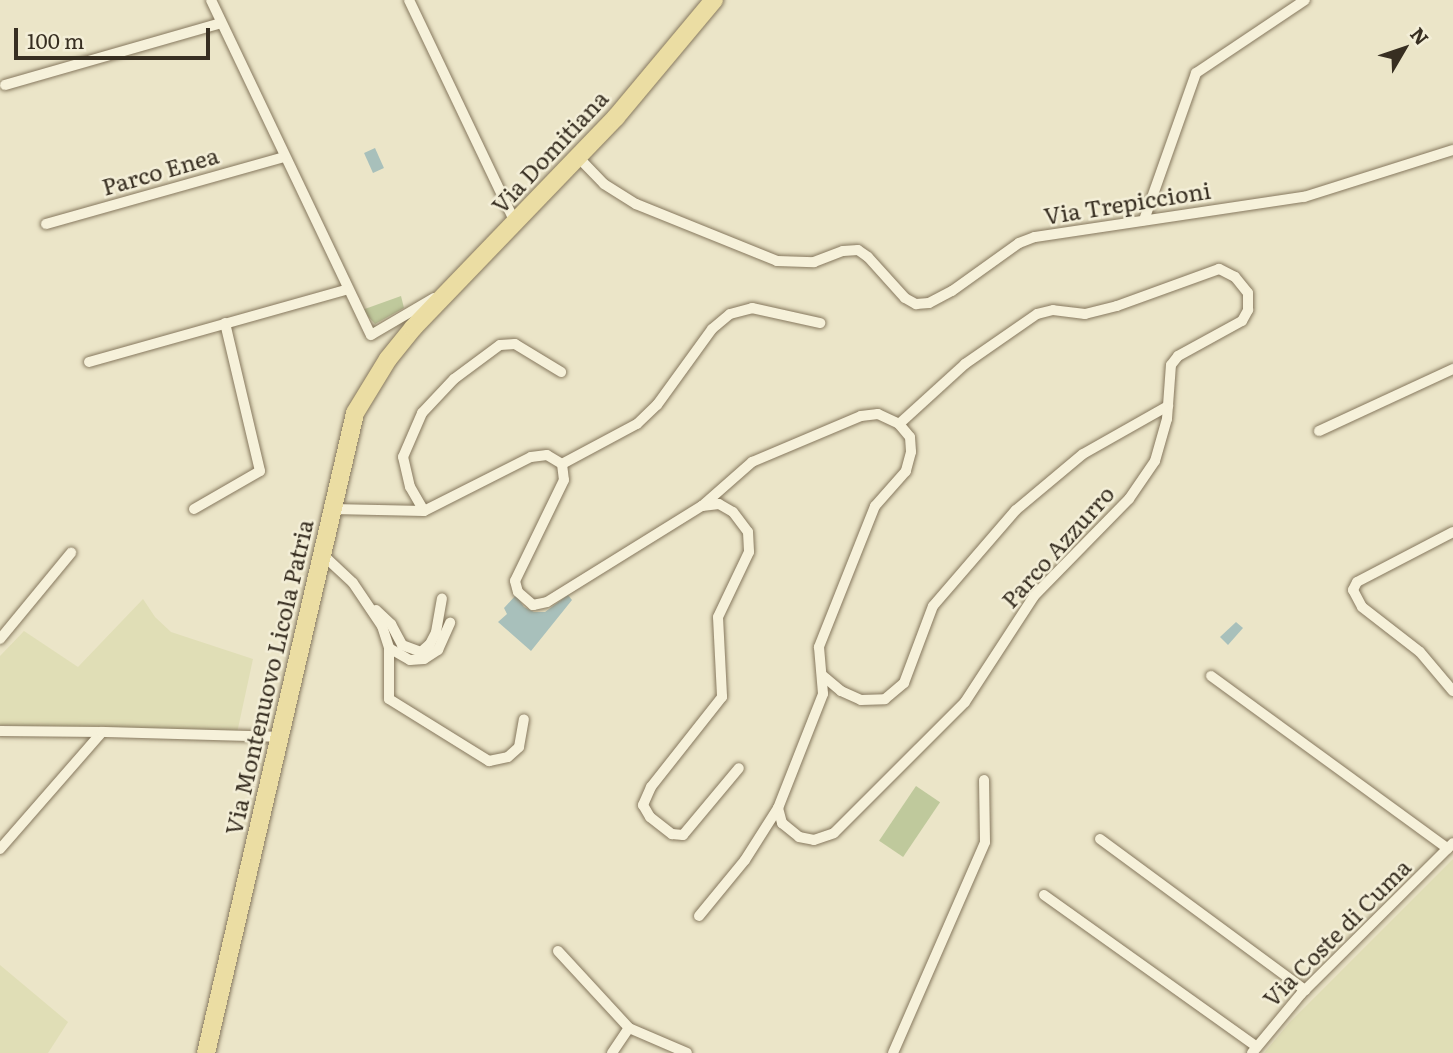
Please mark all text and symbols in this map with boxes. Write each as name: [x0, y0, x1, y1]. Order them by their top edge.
scale bar: [18, 14, 214, 58]
north arrow: [1369, 14, 1439, 84]
text: N: [1404, 21, 1436, 51]
text: 100 m: [27, 24, 84, 55]
street label: Via Domitiana: [485, 84, 613, 218]
street label: Parco Enea: [98, 140, 222, 200]
street label: Via Trepiccioni: [1042, 175, 1212, 229]
street label: Parco Azzurro: [995, 479, 1119, 613]
street label: Via Montenuovo Licola Patria: [218, 517, 318, 837]
street label: Via Coste di Cuma: [1256, 852, 1416, 1012]

